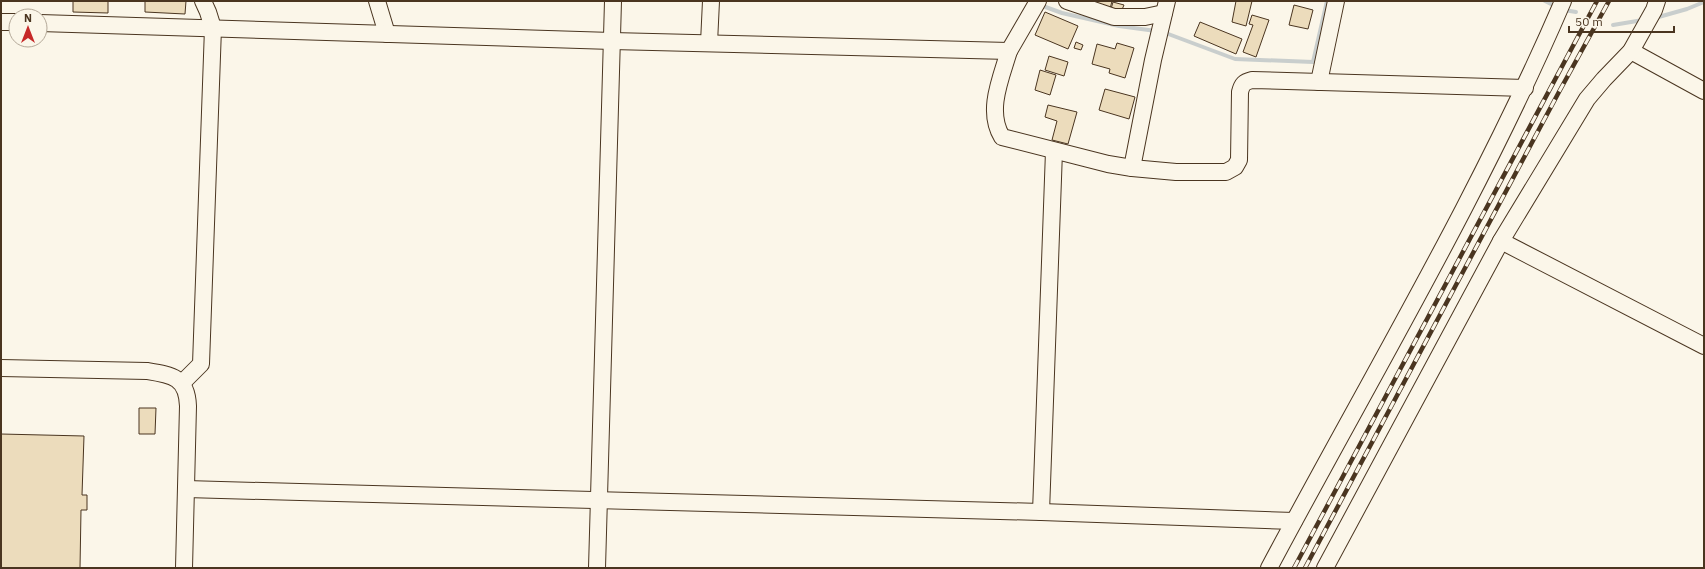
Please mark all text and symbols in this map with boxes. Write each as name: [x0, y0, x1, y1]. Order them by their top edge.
north arrow: [8, 8, 48, 48]
scale bar: [1569, 8, 1674, 34]
text: N: [24, 11, 32, 25]
text: 50 m: [1575, 14, 1603, 29]

